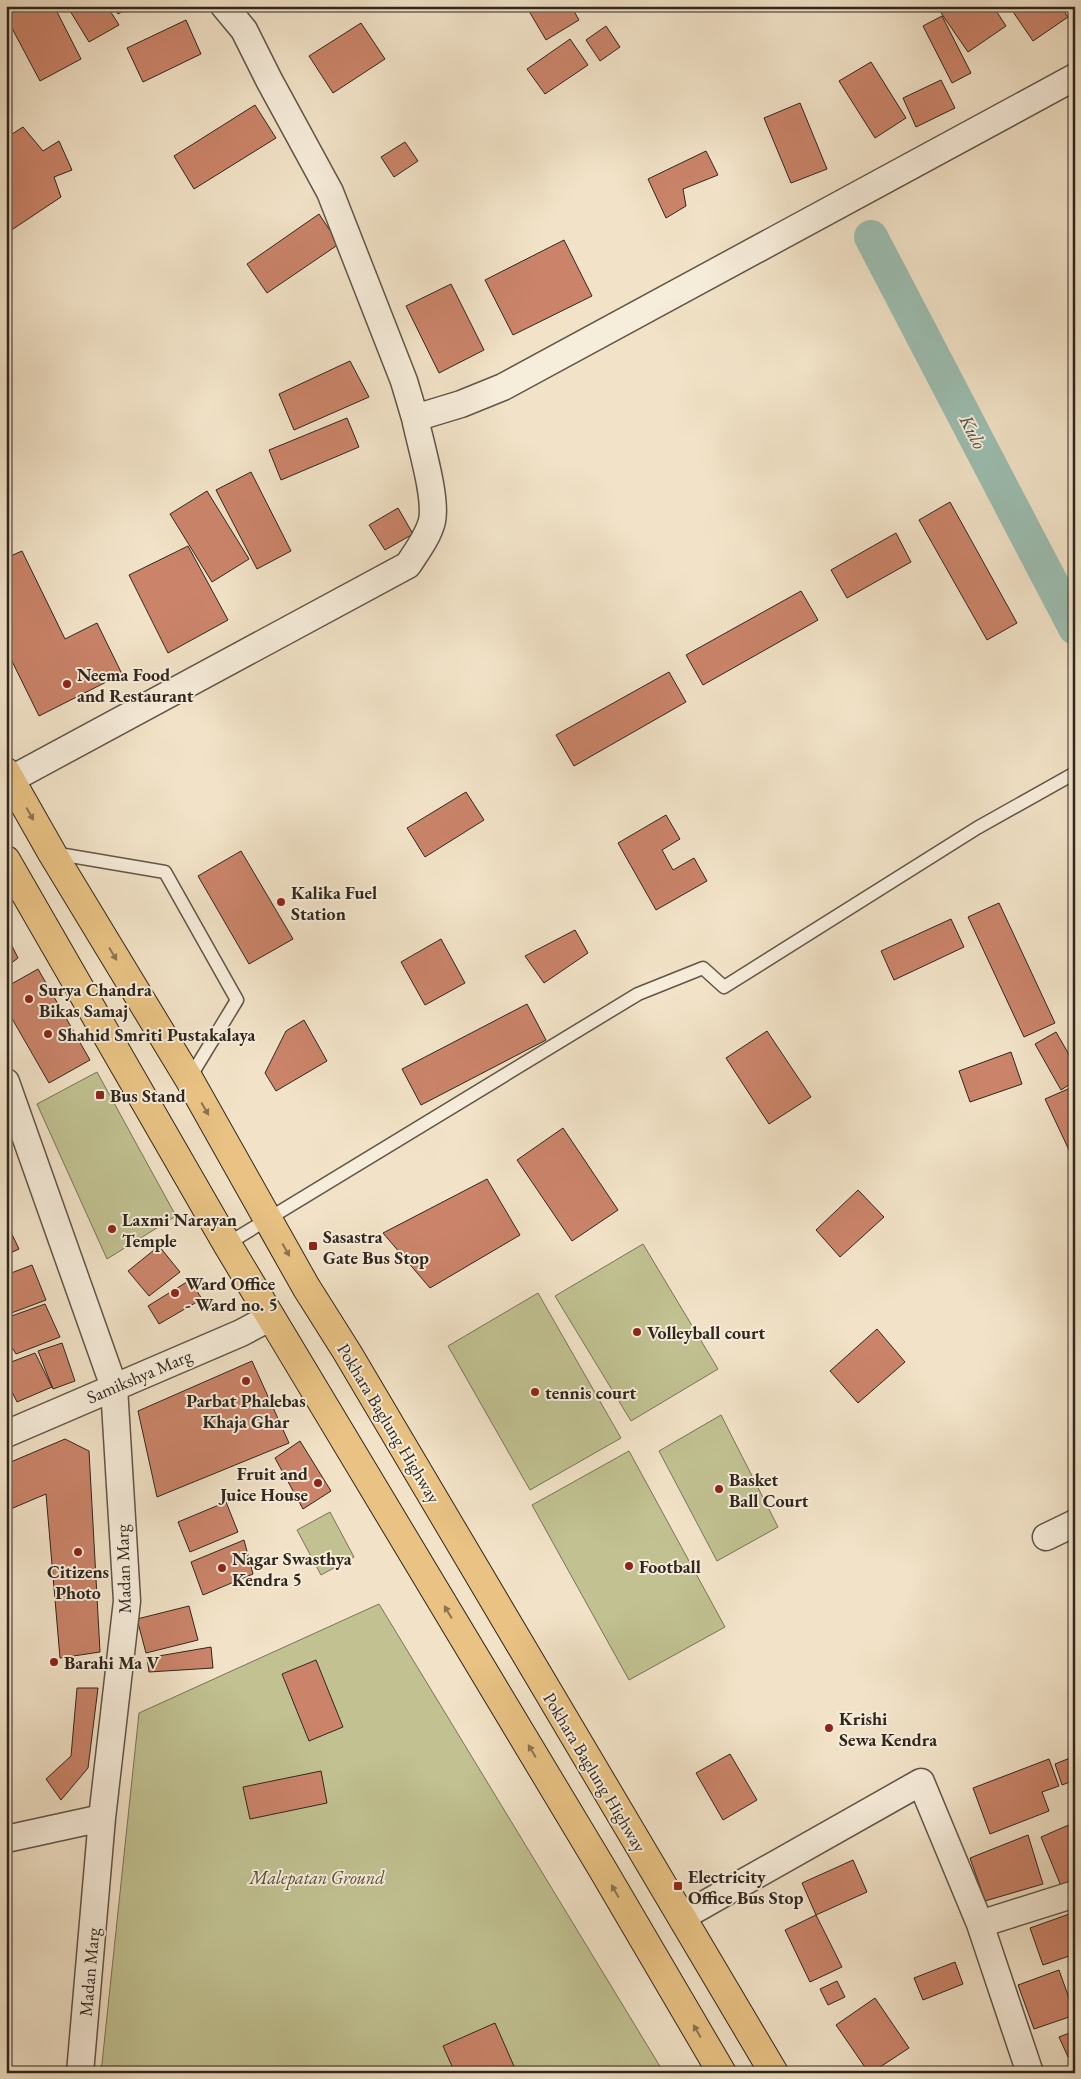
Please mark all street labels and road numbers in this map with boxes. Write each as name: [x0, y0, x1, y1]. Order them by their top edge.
street label: Pokhara Baglung Highway: [332, 1339, 446, 1507]
street label: Samikshya Marg: [83, 1343, 195, 1408]
street label: Madan Marg: [110, 1524, 136, 1614]
street label: Pokhara Baglung Highway: [538, 1688, 652, 1856]
street label: Madan Marg: [74, 1926, 104, 2017]

